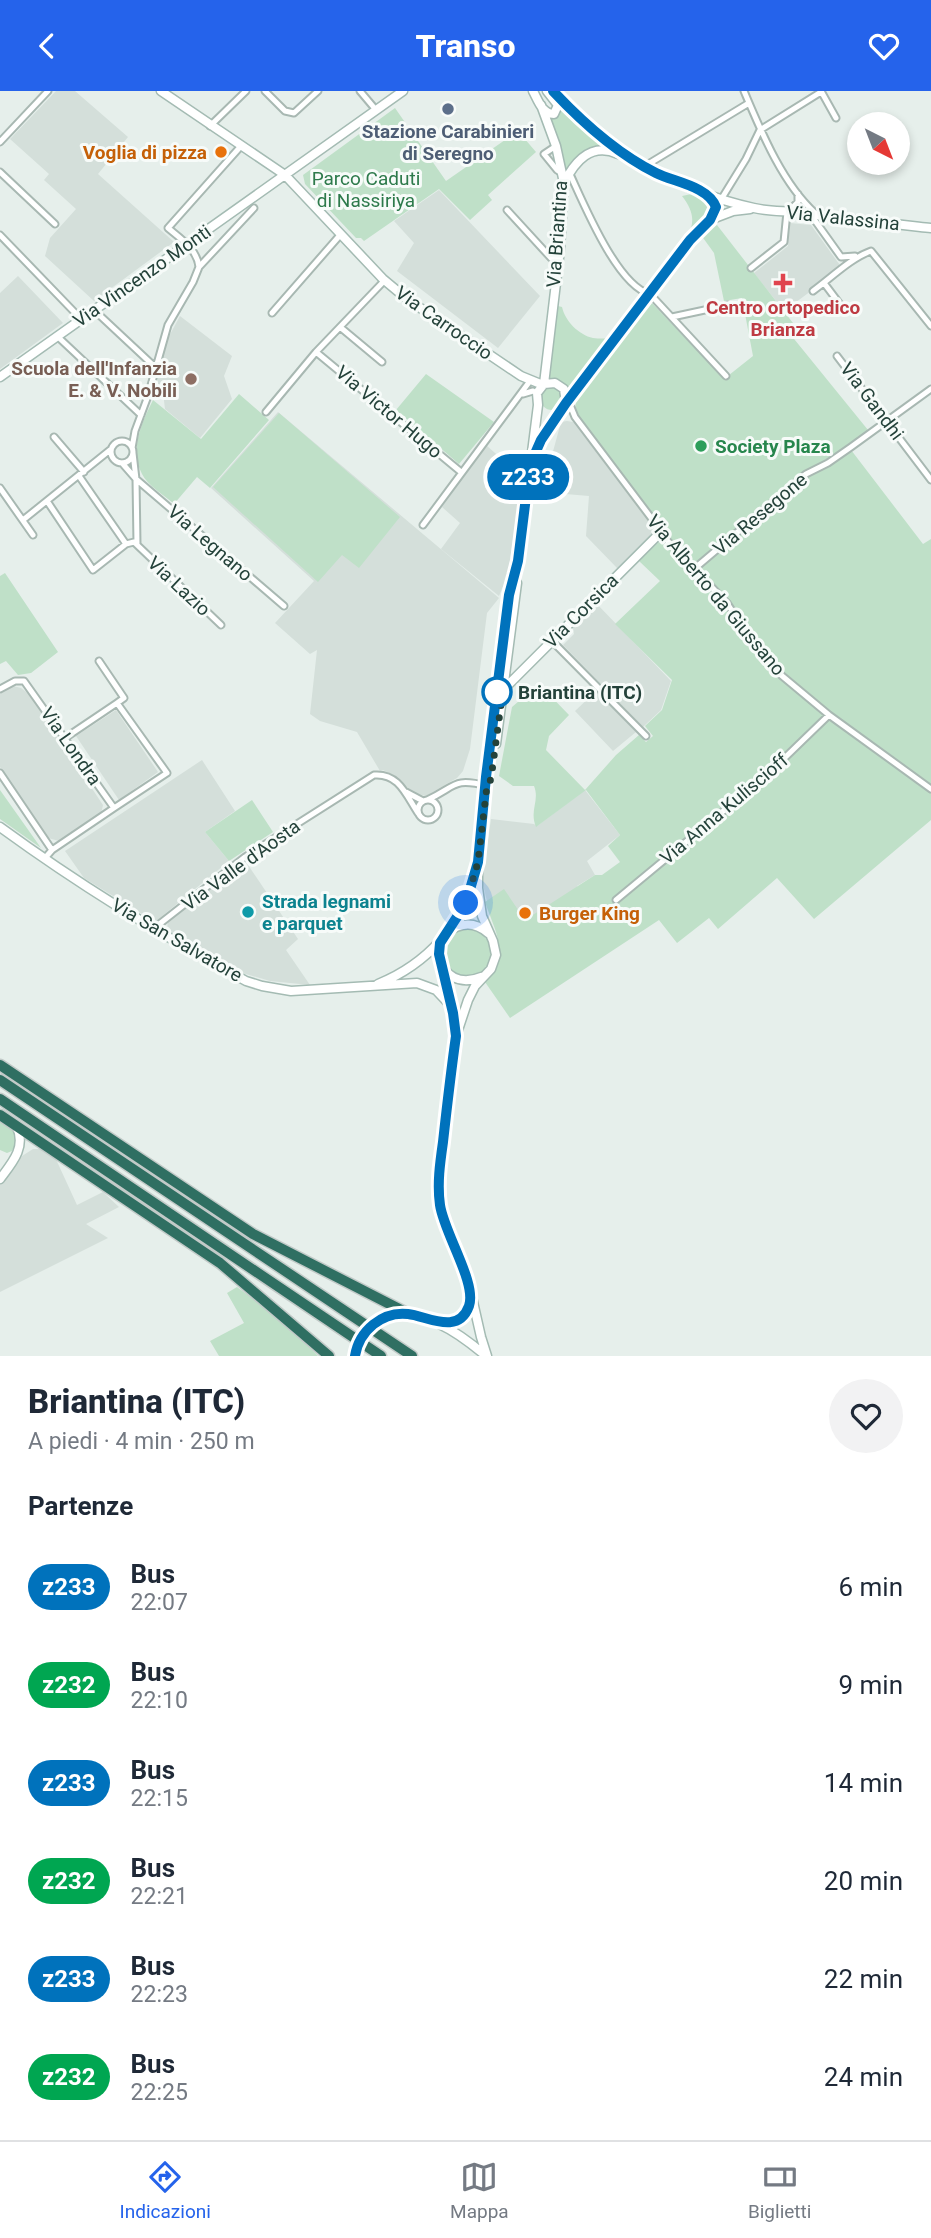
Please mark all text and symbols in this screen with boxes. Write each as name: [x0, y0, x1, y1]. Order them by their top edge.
icon: back: [28, 27, 66, 65]
text: Transo: [416, 27, 515, 65]
icon: heart: [865, 27, 903, 65]
marker: Stazione Carabinieri di Seregno: [440, 101, 456, 117]
north arrow: [847, 112, 910, 175]
map controls: [847, 112, 910, 175]
place label: Stazione Carabinieri di Seregno: [362, 120, 534, 165]
place label: Voglia di pizza: [83, 141, 207, 164]
marker: Voglia di pizza: [213, 144, 229, 160]
park label: Parco Caduti di Nassiriya: [312, 167, 420, 212]
street label: Via Briantina: [542, 180, 572, 288]
street label: Via Valassina: [785, 201, 901, 235]
street label: Via Vincenzo Monti: [69, 220, 215, 332]
marker: Centro ortopedico Brianza: [773, 273, 793, 293]
street label: Via Carroccio: [391, 281, 497, 365]
place label: Centro ortopedico Brianza: [706, 296, 860, 341]
place label: Scuola dell'Infanzia E. & V. Nobili: [11, 357, 177, 402]
street label: Via Gandhi: [835, 358, 909, 444]
street label: Via Victor Hugo: [331, 361, 447, 463]
marker: Scuola dell'Infanzia E. & V. Nobili: [183, 371, 199, 387]
place label: Society Plaza: [715, 435, 831, 458]
marker: Society Plaza: [693, 438, 709, 454]
line badge: z233: [479, 454, 577, 500]
text: z233: [501, 463, 555, 491]
street label: Via Resegone: [708, 468, 812, 560]
street label: Via Legnano: [163, 500, 257, 586]
street label: Via Alberto da Giussano: [642, 510, 790, 680]
street label: Via Lazio: [143, 551, 215, 621]
street label: Via Corsica: [539, 569, 623, 653]
marker: Briantina (ITC): [482, 677, 512, 707]
place label: Briantina (ITC): [518, 681, 642, 704]
street label: Via Londra: [36, 702, 106, 790]
street label: Via Anna Kuliscioff: [655, 749, 793, 869]
street label: Via Valle d'Aosta: [178, 814, 304, 916]
your location: [448, 885, 483, 920]
place label: Strada legnami e parquet: [262, 890, 391, 935]
street label: Via San Salvatore: [107, 893, 247, 987]
place label: Burger King: [539, 902, 640, 925]
marker: Strada legnami e parquet: [240, 904, 256, 920]
marker: Burger King: [517, 905, 533, 921]
button: heart: [829, 1379, 903, 1453]
text: Briantina (ITC): [28, 1382, 245, 1421]
text: A piedi · 4 min · 250 m: [28, 1428, 255, 1455]
text: Partenze: [28, 1491, 133, 1521]
text: Bus: [131, 1559, 175, 1589]
text: 6 min: [838, 1572, 903, 1602]
text: z233: [42, 1573, 96, 1601]
text: 22:07: [131, 1589, 188, 1616]
text: Bus: [131, 1657, 175, 1687]
text: 9 min: [838, 1670, 903, 1700]
text: z232: [42, 1671, 96, 1699]
text: 22:10: [131, 1687, 188, 1714]
text: Bus: [131, 1755, 175, 1785]
text: 14 min: [824, 1768, 903, 1798]
text: z233: [42, 1769, 96, 1797]
text: 22:15: [131, 1785, 188, 1812]
text: Bus: [131, 1853, 175, 1883]
text: 20 min: [824, 1866, 903, 1896]
text: z232: [42, 1867, 96, 1895]
text: 22:21: [131, 1883, 188, 1910]
text: Bus: [131, 1951, 175, 1981]
text: 22 min: [824, 1964, 903, 1994]
text: z233: [42, 1965, 96, 1993]
text: 22:23: [131, 1981, 188, 2008]
text: Bus: [131, 2049, 175, 2079]
text: 24 min: [824, 2062, 903, 2092]
text: z232: [42, 2063, 96, 2091]
text: 22:25: [131, 2079, 188, 2106]
tab: Indicazioni: [120, 2158, 211, 2223]
tab: Mappa: [450, 2158, 509, 2223]
tab: Biglietti: [748, 2158, 811, 2223]

